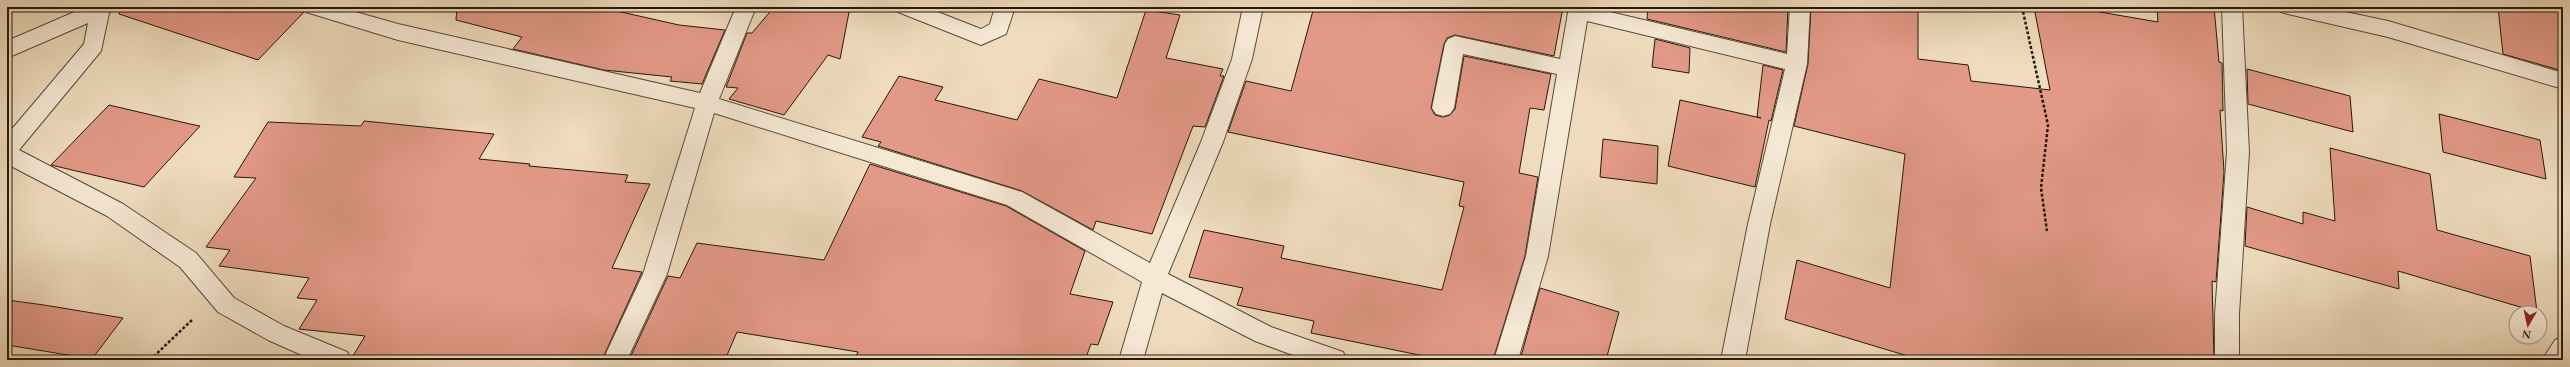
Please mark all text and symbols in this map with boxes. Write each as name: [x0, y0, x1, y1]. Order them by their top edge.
north arrow: [2508, 305, 2548, 345]
text: N: [2521, 327, 2532, 342]

